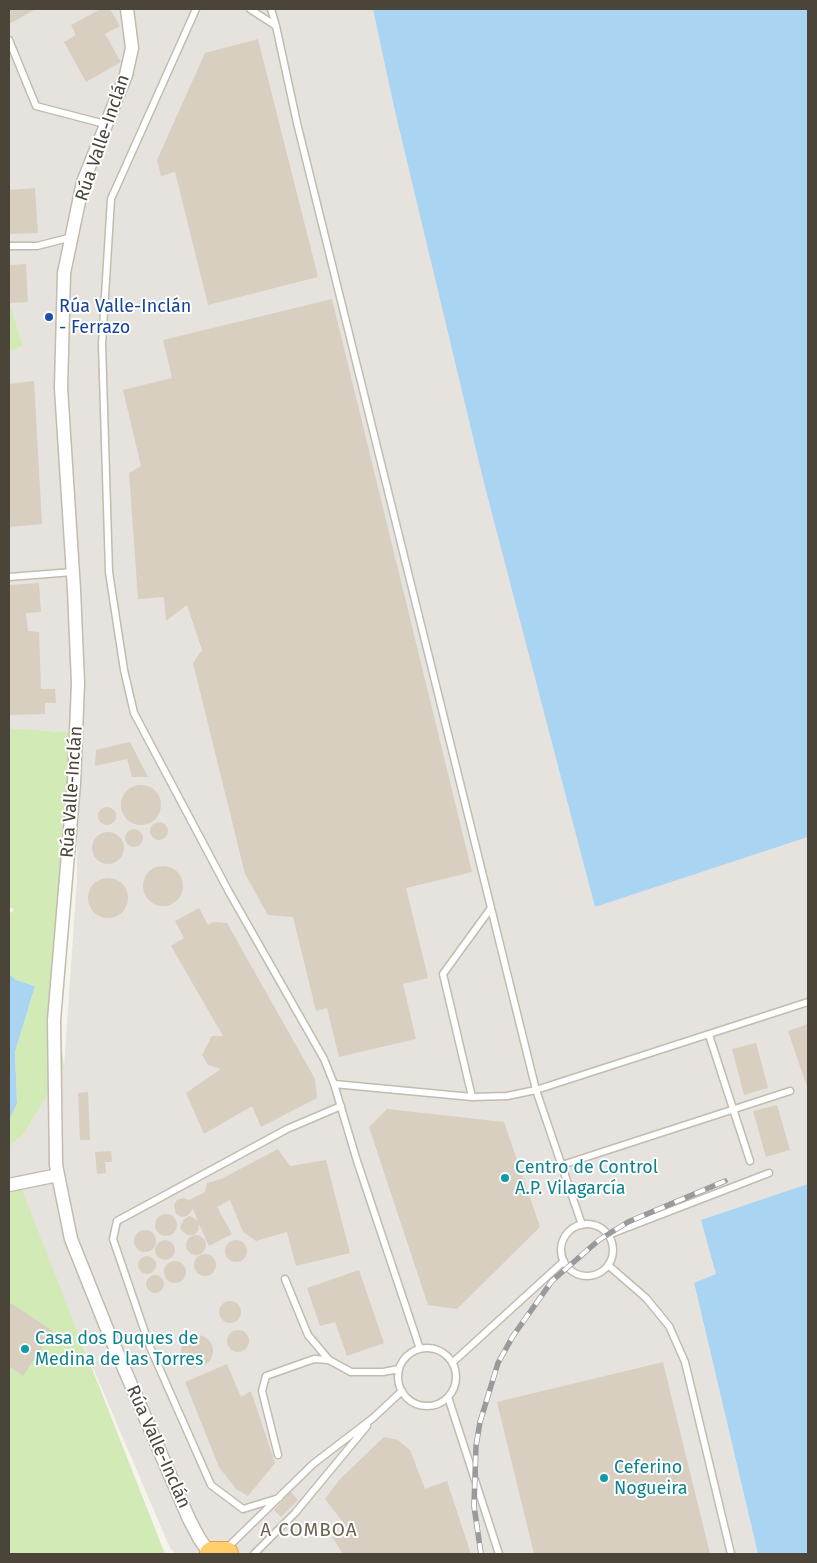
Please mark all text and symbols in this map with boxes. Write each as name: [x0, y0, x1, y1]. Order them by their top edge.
street label: Rúa Valle-Inclán: [71, 72, 135, 204]
place label: Rúa Valle-Inclán - Ferrazo: [59, 296, 191, 338]
marker: Rúa Valle-Inclán - Ferrazo: [43, 311, 55, 323]
street label: Rúa Valle-Inclán: [57, 725, 87, 859]
place label: Centro de Control A.P. Vilagarcía: [515, 1157, 658, 1200]
marker: Centro de Control A.P. Vilagarcía: [499, 1172, 511, 1184]
place label: Casa dos Duques de Medina de las Torres: [35, 1328, 203, 1370]
marker: Casa dos Duques de Medina de las Torres: [19, 1343, 31, 1355]
street label: Rúa Valle-Inclán: [121, 1382, 195, 1512]
place label: Ceferino Nogueira: [614, 1457, 687, 1500]
marker: Ceferino Nogueira: [598, 1472, 610, 1484]
district label: A COMBOA: [259, 1520, 359, 1542]

